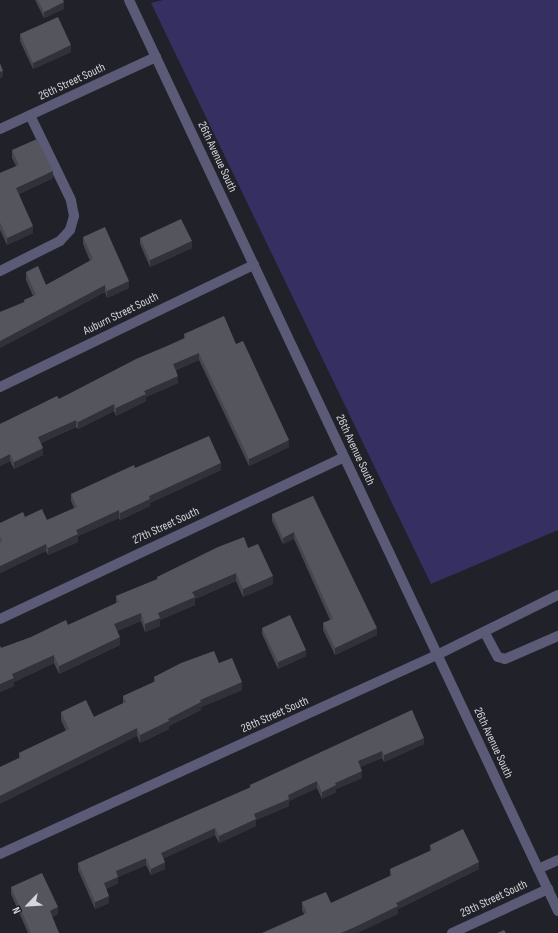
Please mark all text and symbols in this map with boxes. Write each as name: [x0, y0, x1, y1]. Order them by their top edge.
street label: 26th Street South: [36, 60, 108, 104]
street label: 26th Avenue South: [194, 119, 240, 195]
street label: Auburn Street South: [81, 290, 161, 338]
street label: 26th Avenue South: [332, 412, 378, 488]
street label: 27th Street South: [130, 504, 202, 548]
street label: 28th Street South: [239, 694, 311, 736]
street label: 26th Avenue South: [470, 705, 516, 781]
street label: 29th Street South: [458, 877, 530, 921]
north arrow: [8, 885, 48, 925]
text: N: [10, 905, 24, 916]

